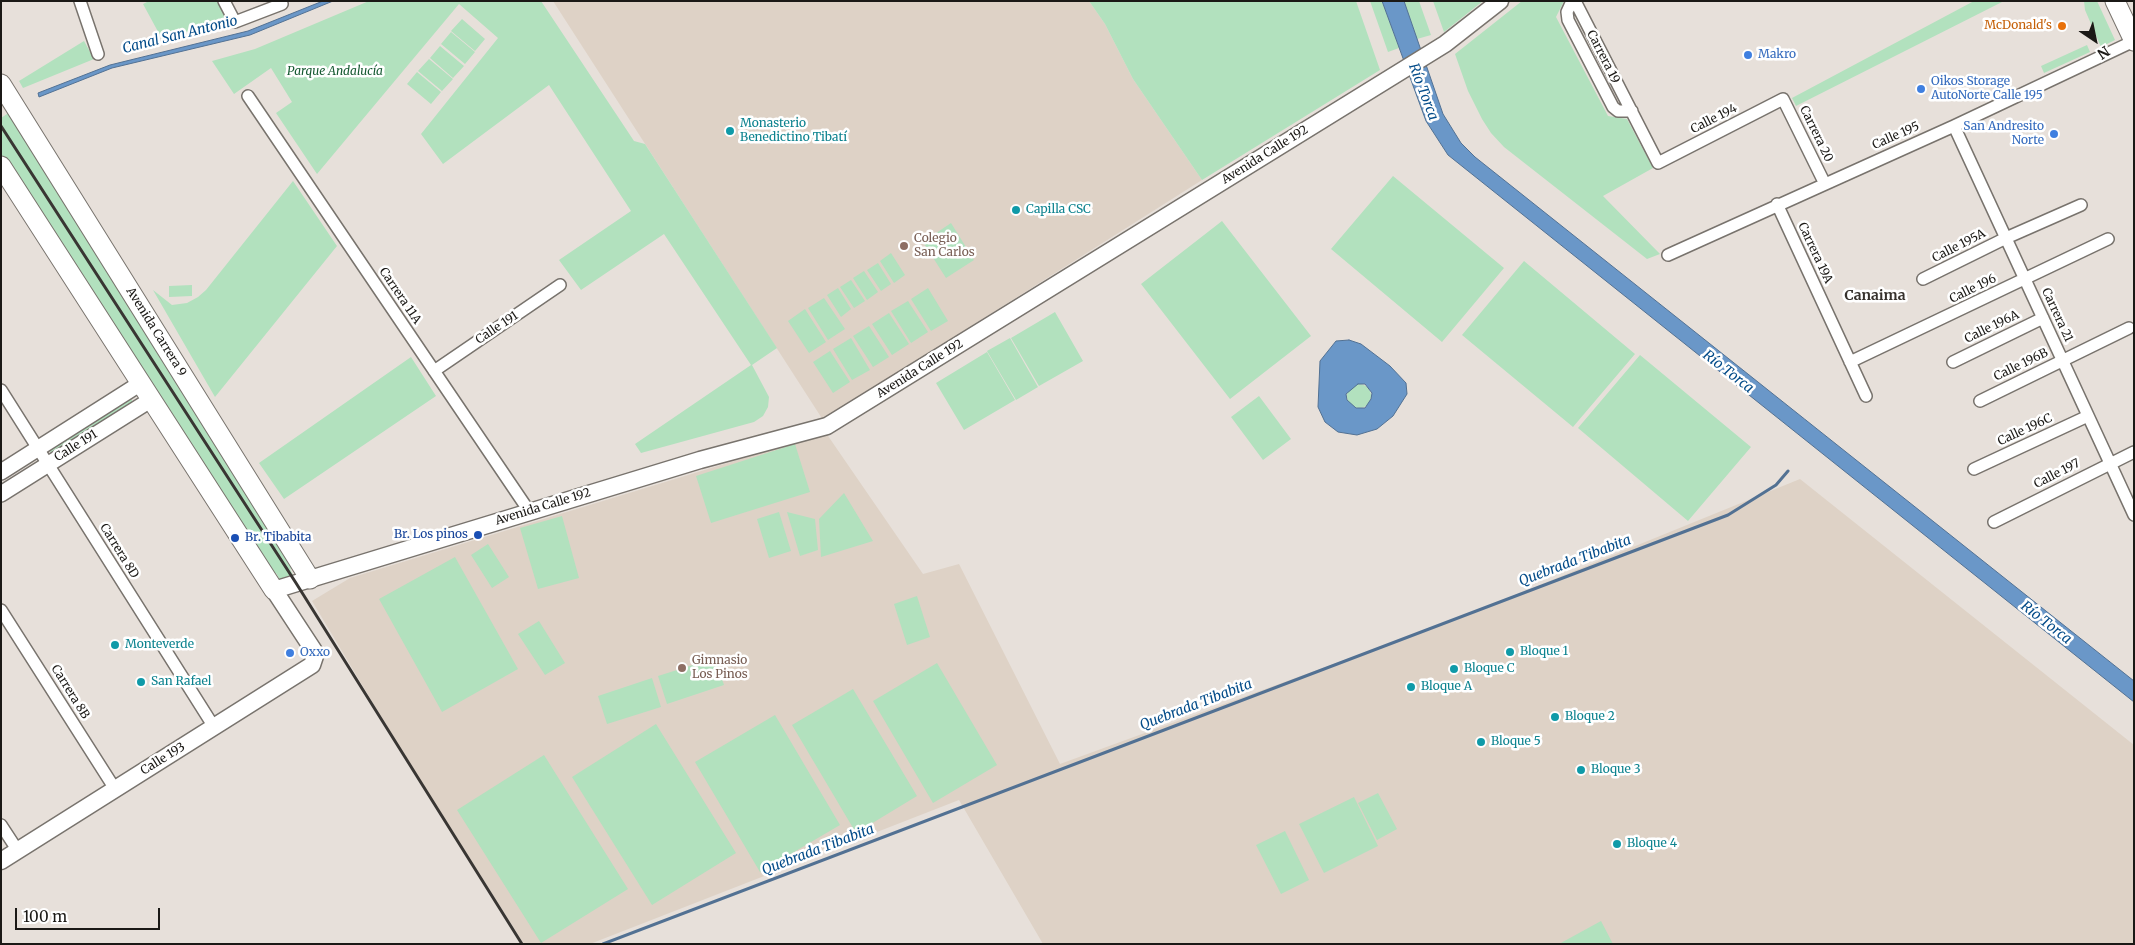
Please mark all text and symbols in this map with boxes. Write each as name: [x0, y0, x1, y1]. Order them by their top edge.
water label: Canal San Antonio: [121, 13, 239, 57]
north arrow: [2070, 15, 2120, 65]
place label: McDonald's: [1984, 19, 2052, 33]
marker: McDonald's: [2056, 20, 2068, 32]
street label: Carrera 19: [1583, 28, 1623, 86]
text: N: [2094, 42, 2113, 63]
place label: Makro: [1758, 48, 1796, 62]
marker: Makro: [1742, 49, 1754, 61]
water label: Río Torca: [1404, 61, 1442, 123]
park label: Parque Andalucía: [287, 65, 383, 79]
place label: Oikos Storage AutoNorte Calle 195: [1931, 75, 2043, 103]
marker: Oikos Storage AutoNorte Calle 195: [1915, 83, 1927, 95]
street label: Calle 194: [1688, 101, 1740, 137]
street label: Carrera 20: [1796, 104, 1836, 164]
place label: Monasterio Benedictino Tibatí: [740, 117, 847, 145]
street label: Calle 195: [1870, 119, 1922, 153]
place label: San Andresito Norte: [1963, 120, 2044, 148]
street label: Avenida Calle 192: [1219, 123, 1311, 187]
marker: Monasterio Benedictino Tibatí: [724, 125, 736, 137]
marker: San Andresito Norte: [2048, 128, 2060, 140]
place label: Capilla CSC: [1026, 203, 1091, 217]
marker: Capilla CSC: [1010, 204, 1022, 216]
street label: Carrera 19A: [1795, 220, 1835, 286]
street label: Calle 195A: [1930, 226, 1988, 266]
place label: Colegio San Carlos: [914, 232, 975, 260]
marker: Colegio San Carlos: [898, 240, 910, 252]
street label: Carrera 11A: [376, 265, 424, 327]
street label: Calle 196: [1947, 272, 1999, 306]
street label: Avenida Carrera 9: [123, 285, 189, 379]
street label: Carrera 21: [2038, 286, 2076, 344]
district label: Canaima: [1845, 288, 1905, 304]
street label: Calle 196A: [1962, 308, 2022, 346]
street label: Calle 191: [473, 309, 521, 347]
street label: Avenida Calle 192: [874, 337, 966, 401]
street label: Calle 196B: [1992, 346, 2050, 384]
water label: Río Torca: [1699, 347, 1757, 397]
street label: Calle 196C: [1996, 411, 2054, 449]
street label: Calle 191: [52, 427, 100, 465]
street label: Calle 197: [2032, 456, 2082, 492]
street label: Avenida Calle 192: [494, 486, 592, 528]
street label: Carrera 8D: [97, 521, 141, 581]
place label: Br. Los pinos: [394, 528, 468, 542]
marker: Br. Los pinos: [472, 529, 484, 541]
place label: Br. Tibabita: [245, 531, 311, 545]
marker: Br. Tibabita: [229, 532, 241, 544]
water label: Quebrada Tibabita: [1517, 532, 1633, 590]
water label: Río Torca: [2017, 598, 2075, 648]
place label: Monteverde: [125, 638, 194, 652]
marker: Monteverde: [109, 639, 121, 651]
place label: Bloque 1: [1520, 645, 1568, 659]
place label: Oxxo: [300, 646, 330, 660]
marker: Bloque 1: [1504, 646, 1516, 658]
marker: Oxxo: [284, 647, 296, 659]
place label: Gimnasio Los Pinos: [692, 654, 748, 682]
street label: Carrera 8B: [48, 662, 92, 722]
marker: Gimnasio Los Pinos: [676, 662, 688, 674]
place label: Bloque C: [1464, 662, 1514, 676]
marker: Bloque C: [1448, 663, 1460, 675]
place label: San Rafael: [151, 675, 211, 689]
marker: San Rafael: [135, 676, 147, 688]
water label: Quebrada Tibabita: [1138, 676, 1254, 734]
place label: Bloque A: [1421, 680, 1472, 694]
marker: Bloque A: [1405, 681, 1417, 693]
place label: Bloque 2: [1565, 710, 1615, 724]
marker: Bloque 2: [1549, 711, 1561, 723]
place label: Bloque 5: [1491, 735, 1541, 749]
marker: Bloque 5: [1475, 736, 1487, 748]
street label: Calle 193: [138, 740, 188, 778]
place label: Bloque 3: [1591, 763, 1640, 777]
marker: Bloque 3: [1575, 764, 1587, 776]
water label: Quebrada Tibabita: [760, 821, 876, 879]
place label: Bloque 4: [1627, 837, 1677, 851]
marker: Bloque 4: [1611, 838, 1623, 850]
scale bar: [18, 898, 162, 930]
text: 100 m: [23, 907, 67, 926]

